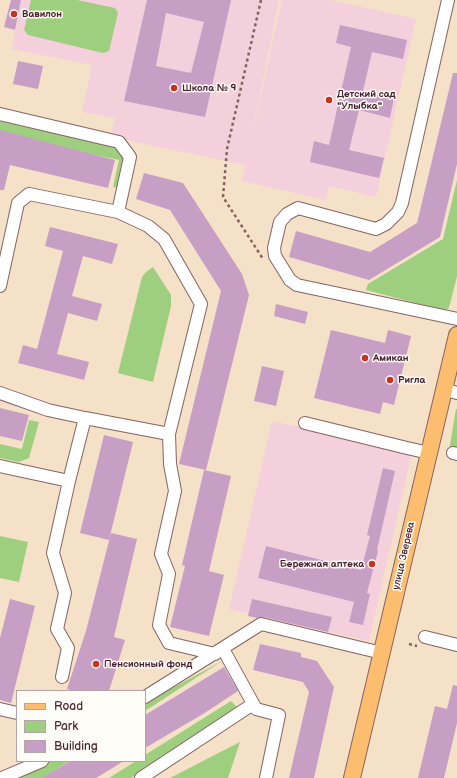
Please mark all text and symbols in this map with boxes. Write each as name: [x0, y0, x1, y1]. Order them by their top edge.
place label: Вавилон: [22, 8, 62, 20]
marker: Вавилон: [9, 9, 19, 19]
place label: Школа № 9: [182, 82, 236, 94]
marker: Школа № 9: [169, 83, 179, 93]
place label: Детский сад "Улыбка": [337, 88, 396, 112]
marker: Детский сад "Улыбка": [324, 95, 334, 105]
place label: Амикан: [373, 352, 408, 364]
marker: Амикан: [360, 353, 370, 363]
place label: Ригла: [398, 374, 425, 386]
marker: Ригла: [385, 375, 395, 385]
street label: улица Зверева: [390, 521, 418, 591]
place label: Бережная аптека: [280, 558, 364, 570]
marker: Бережная аптека: [367, 559, 377, 569]
place label: Пенсионный фонд: [104, 658, 192, 670]
marker: Пенсионный фонд: [91, 659, 101, 669]
legend: [16, 690, 146, 762]
text: Road: [54, 699, 83, 714]
text: Park: [54, 719, 78, 734]
text: Building: [54, 739, 98, 754]

